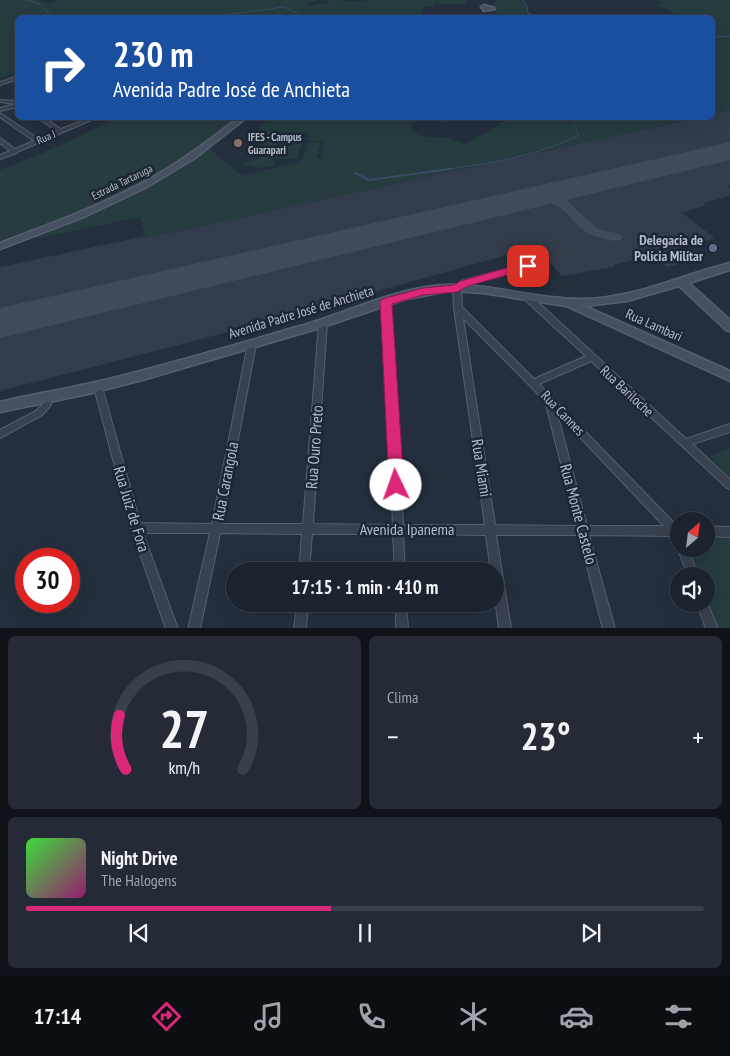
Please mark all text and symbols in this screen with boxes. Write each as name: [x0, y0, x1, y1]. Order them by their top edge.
text: 230 m: [113, 31, 194, 77]
icon: right: [30, 35, 95, 100]
text: Avenida Padre José de Anchieta: [113, 75, 350, 103]
street label: Rua J: [34, 127, 58, 147]
place label: IFES - Campus Guarapari: [248, 130, 302, 157]
marker: IFES - Campus Guarapari: [232, 137, 244, 149]
street label: Estrada Tartaruga: [89, 161, 155, 203]
place label: Delegacía de Polícia Milítar: [634, 231, 704, 265]
marker: Delegacía de Polícia Milítar: [707, 242, 719, 254]
pin: [507, 245, 549, 287]
icon: arrive: [514, 252, 542, 280]
street label: Avenida Padre José de Anchieta: [226, 281, 376, 343]
street label: Rua Lambari: [623, 305, 685, 345]
street label: Rua Bariloche: [596, 362, 658, 420]
street label: Rua Cannes: [537, 387, 589, 440]
street label: Rua Ouro Preto: [301, 404, 327, 489]
street label: Rua Miami: [468, 438, 496, 498]
street label: Rua Carangola: [208, 440, 242, 522]
position arrow: [369, 458, 421, 510]
street label: Rua Monte Castelo: [556, 462, 602, 567]
street label: Rua Juiz de Fora: [109, 464, 155, 554]
north arrow: [670, 512, 715, 558]
map controls: [670, 512, 715, 612]
street label: Avenida Ipanema: [360, 519, 454, 539]
speed limit sign: 30: [15, 548, 80, 613]
button: sound: [670, 567, 715, 612]
text: 17:15 · 1 min · 410 m: [292, 575, 438, 599]
text: Clima: [387, 687, 418, 707]
text: 27: [160, 695, 209, 762]
text: 23°: [520, 711, 571, 760]
text: −: [387, 718, 399, 755]
text: +: [692, 718, 704, 755]
text: km/h: [169, 756, 200, 779]
text: Night Drive: [101, 846, 178, 870]
text: The Halogens: [101, 870, 177, 890]
icon: previous: [125, 919, 153, 947]
icon: pause: [351, 919, 379, 947]
icon: next: [577, 919, 605, 947]
icon: directions: [149, 999, 184, 1034]
icon: music: [251, 999, 286, 1034]
icon: phone: [354, 999, 389, 1034]
icon: climate: [456, 999, 491, 1034]
icon: car: [559, 999, 594, 1034]
icon: filters: [661, 999, 696, 1034]
text: 17:14: [34, 1002, 81, 1030]

